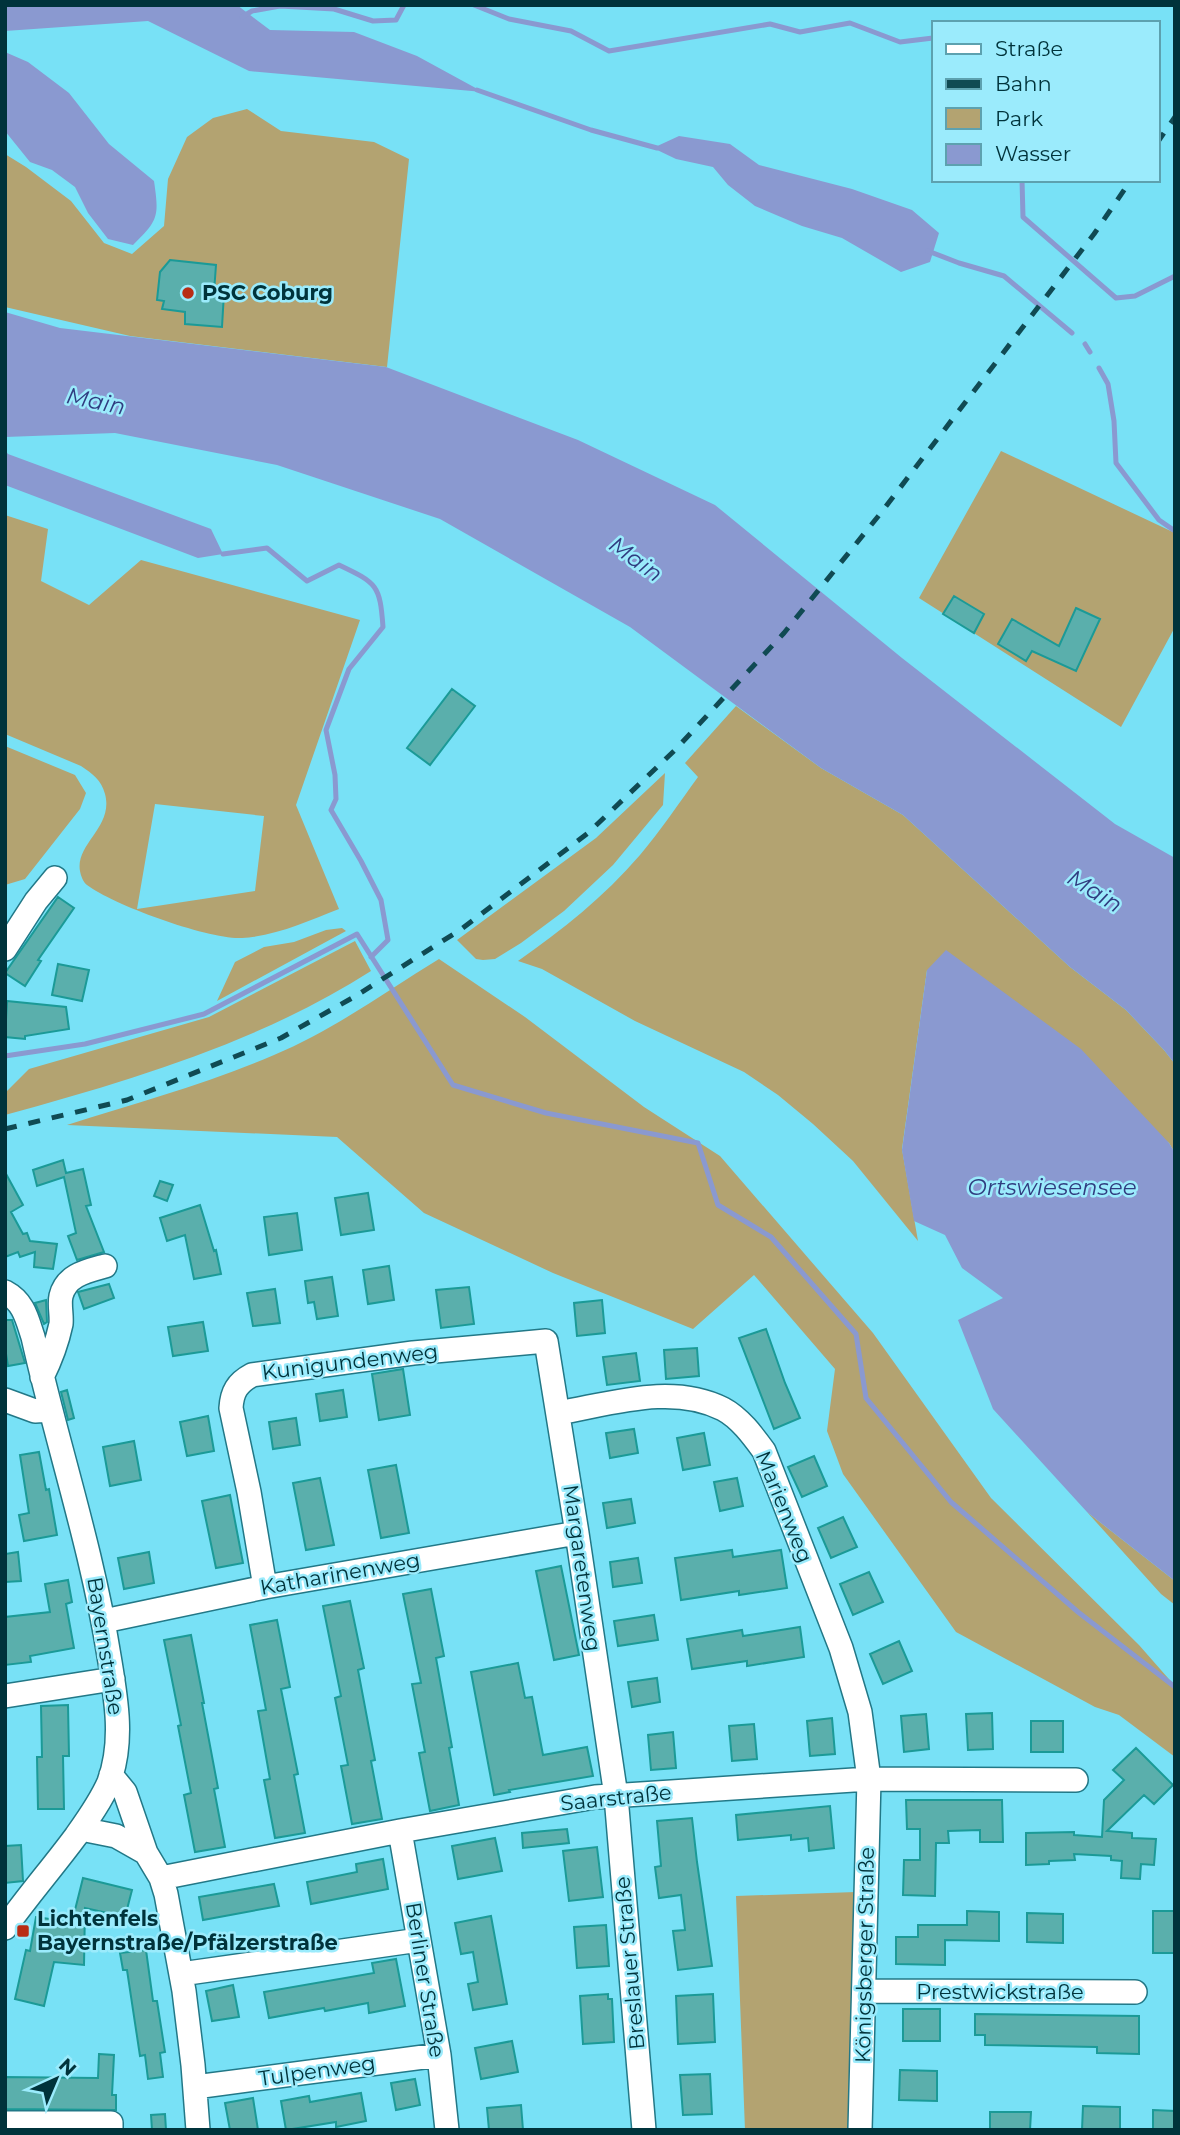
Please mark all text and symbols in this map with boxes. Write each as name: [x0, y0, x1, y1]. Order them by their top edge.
legend: [932, 21, 1159, 182]
text: Straße: [995, 36, 1063, 61]
text: Bahn: [995, 71, 1052, 96]
text: Park: [995, 106, 1043, 131]
text: Wasser: [995, 141, 1071, 166]
place label: PSC Coburg: [202, 280, 333, 305]
marker: PSC Coburg: [180, 285, 196, 301]
water label: Main: [64, 381, 128, 421]
water label: Main: [604, 530, 668, 588]
water label: Main: [1062, 863, 1128, 919]
water label: Ortswiesensee: [967, 1173, 1137, 1201]
street label: Kunigundenweg: [260, 1338, 439, 1385]
street label: Marienweg: [751, 1447, 818, 1566]
street label: Margaretenweg: [558, 1483, 607, 1653]
street label: Katharinenweg: [258, 1547, 422, 1600]
street label: Bayernstraße: [82, 1575, 129, 1717]
street label: Saarstraße: [559, 1779, 673, 1816]
street label: Königsberger Straße: [850, 1847, 879, 2063]
street label: Breslauer Straße: [609, 1875, 650, 2051]
street label: Berliner Straße: [401, 1900, 450, 2059]
place label: Lichtenfels Bayernstraße/Pfälzerstraße: [37, 1906, 338, 1955]
marker: Lichtenfels Bayernstraße/Pfälzerstraße: [15, 1923, 31, 1939]
street label: Prestwickstraße: [916, 1979, 1084, 2004]
north arrow: [21, 2044, 91, 2114]
street label: Tulpenweg: [257, 2050, 377, 2091]
text: N: [54, 2054, 81, 2081]

